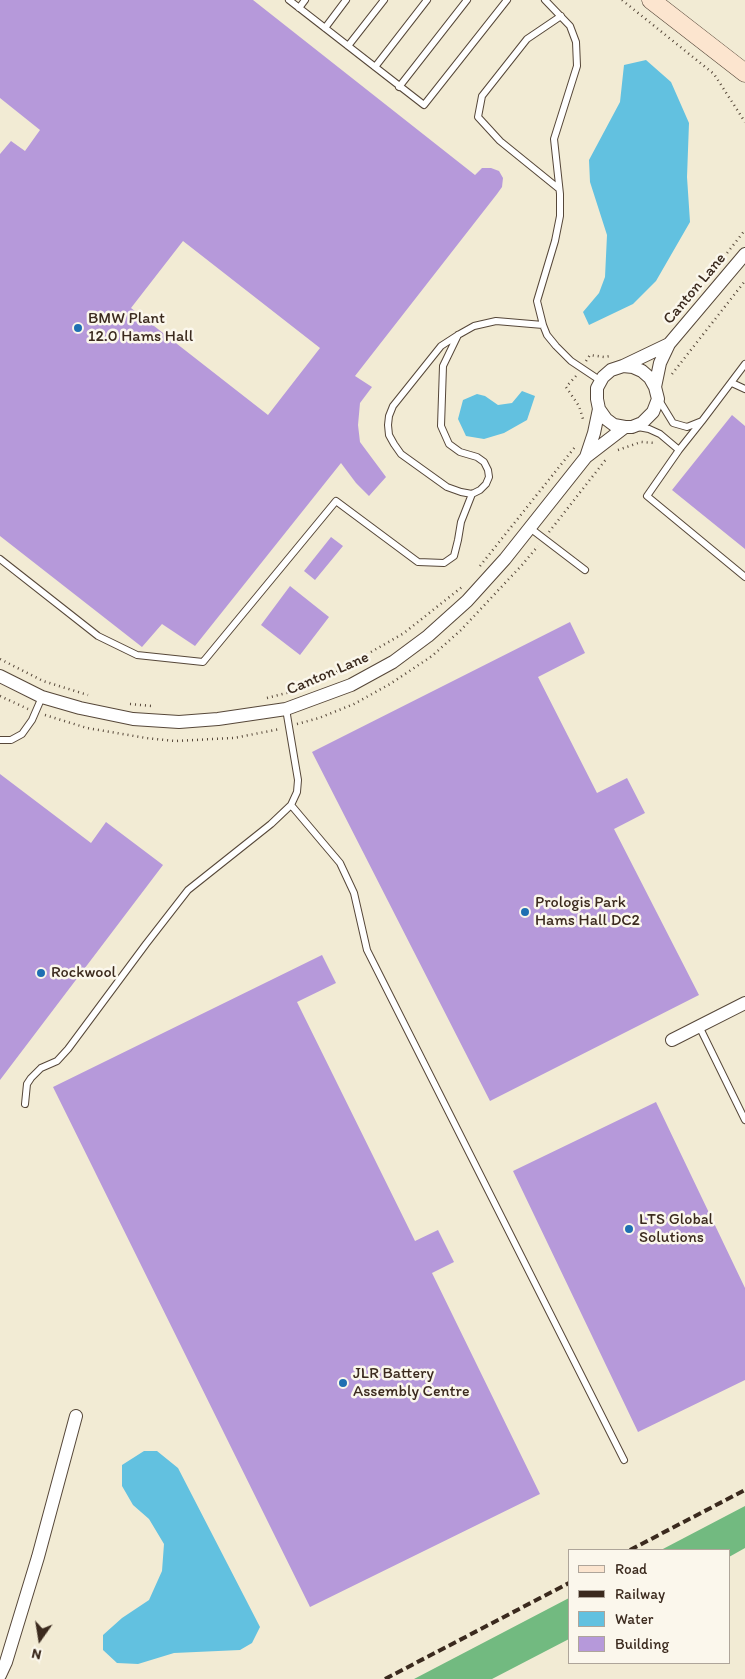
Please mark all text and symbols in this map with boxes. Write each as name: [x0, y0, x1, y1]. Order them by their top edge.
street label: Canton Lane: [660, 249, 730, 329]
place label: BMW Plant 12.0 Hams Hall: [88, 309, 193, 347]
marker: BMW Plant 12.0 Hams Hall: [72, 322, 84, 334]
street label: Canton Lane: [284, 648, 372, 700]
place label: Prologis Park Hams Hall DC2: [535, 893, 640, 931]
marker: Prologis Park Hams Hall DC2: [519, 906, 531, 918]
place label: Rockwool: [51, 963, 116, 983]
marker: Rockwool: [35, 967, 47, 979]
place label: LTS Global Solutions: [639, 1210, 713, 1248]
marker: LTS Global Solutions: [623, 1223, 635, 1235]
place label: JLR Battery Assembly Centre: [353, 1364, 469, 1402]
marker: JLR Battery Assembly Centre: [337, 1377, 349, 1389]
legend: [568, 1549, 730, 1664]
text: Road: [615, 1560, 647, 1578]
text: Railway: [615, 1585, 665, 1603]
text: Water: [615, 1610, 653, 1628]
north arrow: [15, 1614, 65, 1664]
text: Building: [615, 1635, 669, 1653]
text: N: [30, 1645, 43, 1663]

